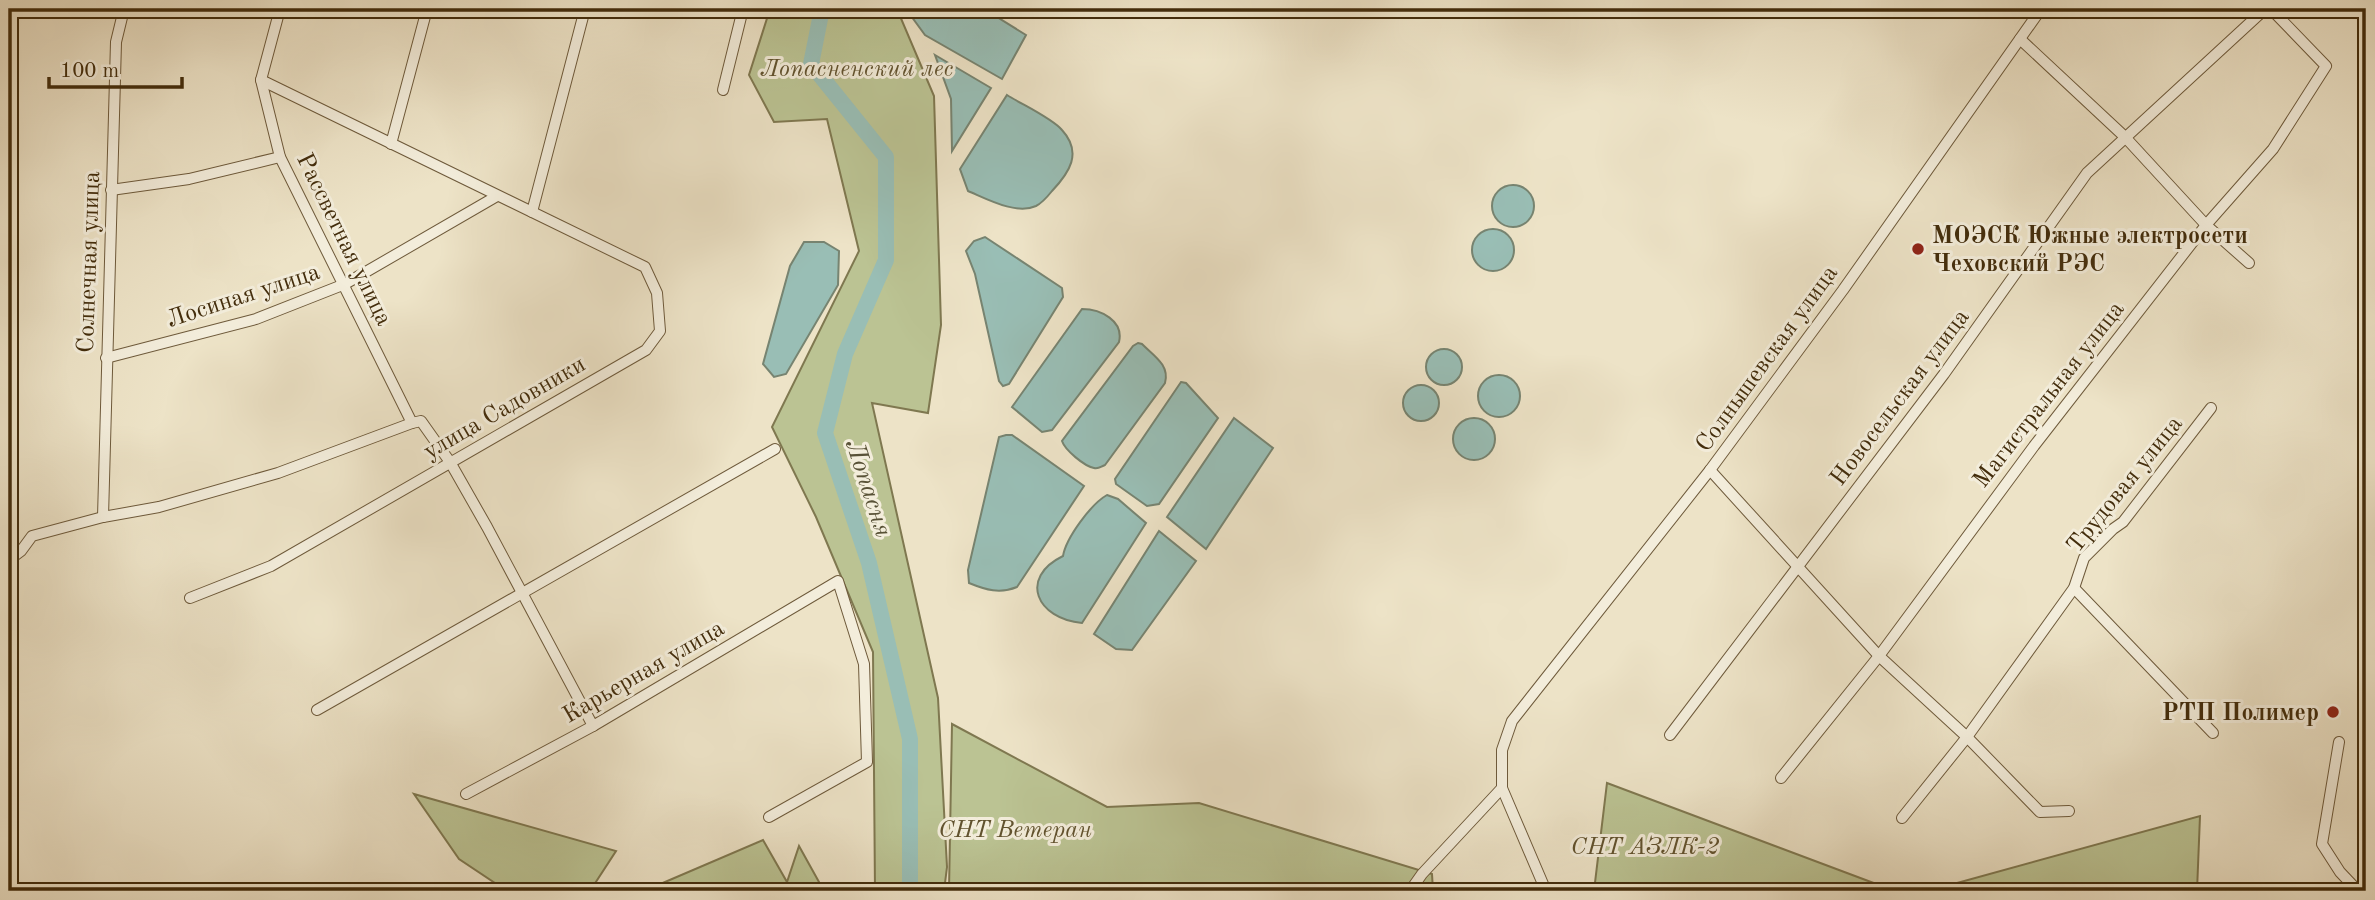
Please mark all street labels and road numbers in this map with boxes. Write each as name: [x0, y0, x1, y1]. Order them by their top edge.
street label: Рассветная улица: [291, 150, 395, 330]
street label: Солнечная улица: [75, 171, 105, 353]
street label: Лосиная улица: [164, 261, 323, 333]
street label: Солнышевская улица: [1692, 262, 1843, 457]
street label: Магистральная улица: [1970, 297, 2130, 493]
street label: Новосельская улица: [1827, 305, 1975, 491]
street label: улица Садовники: [420, 353, 590, 465]
street label: Трудовая улица: [2063, 412, 2188, 558]
street label: Карьерная улица: [559, 617, 729, 729]

